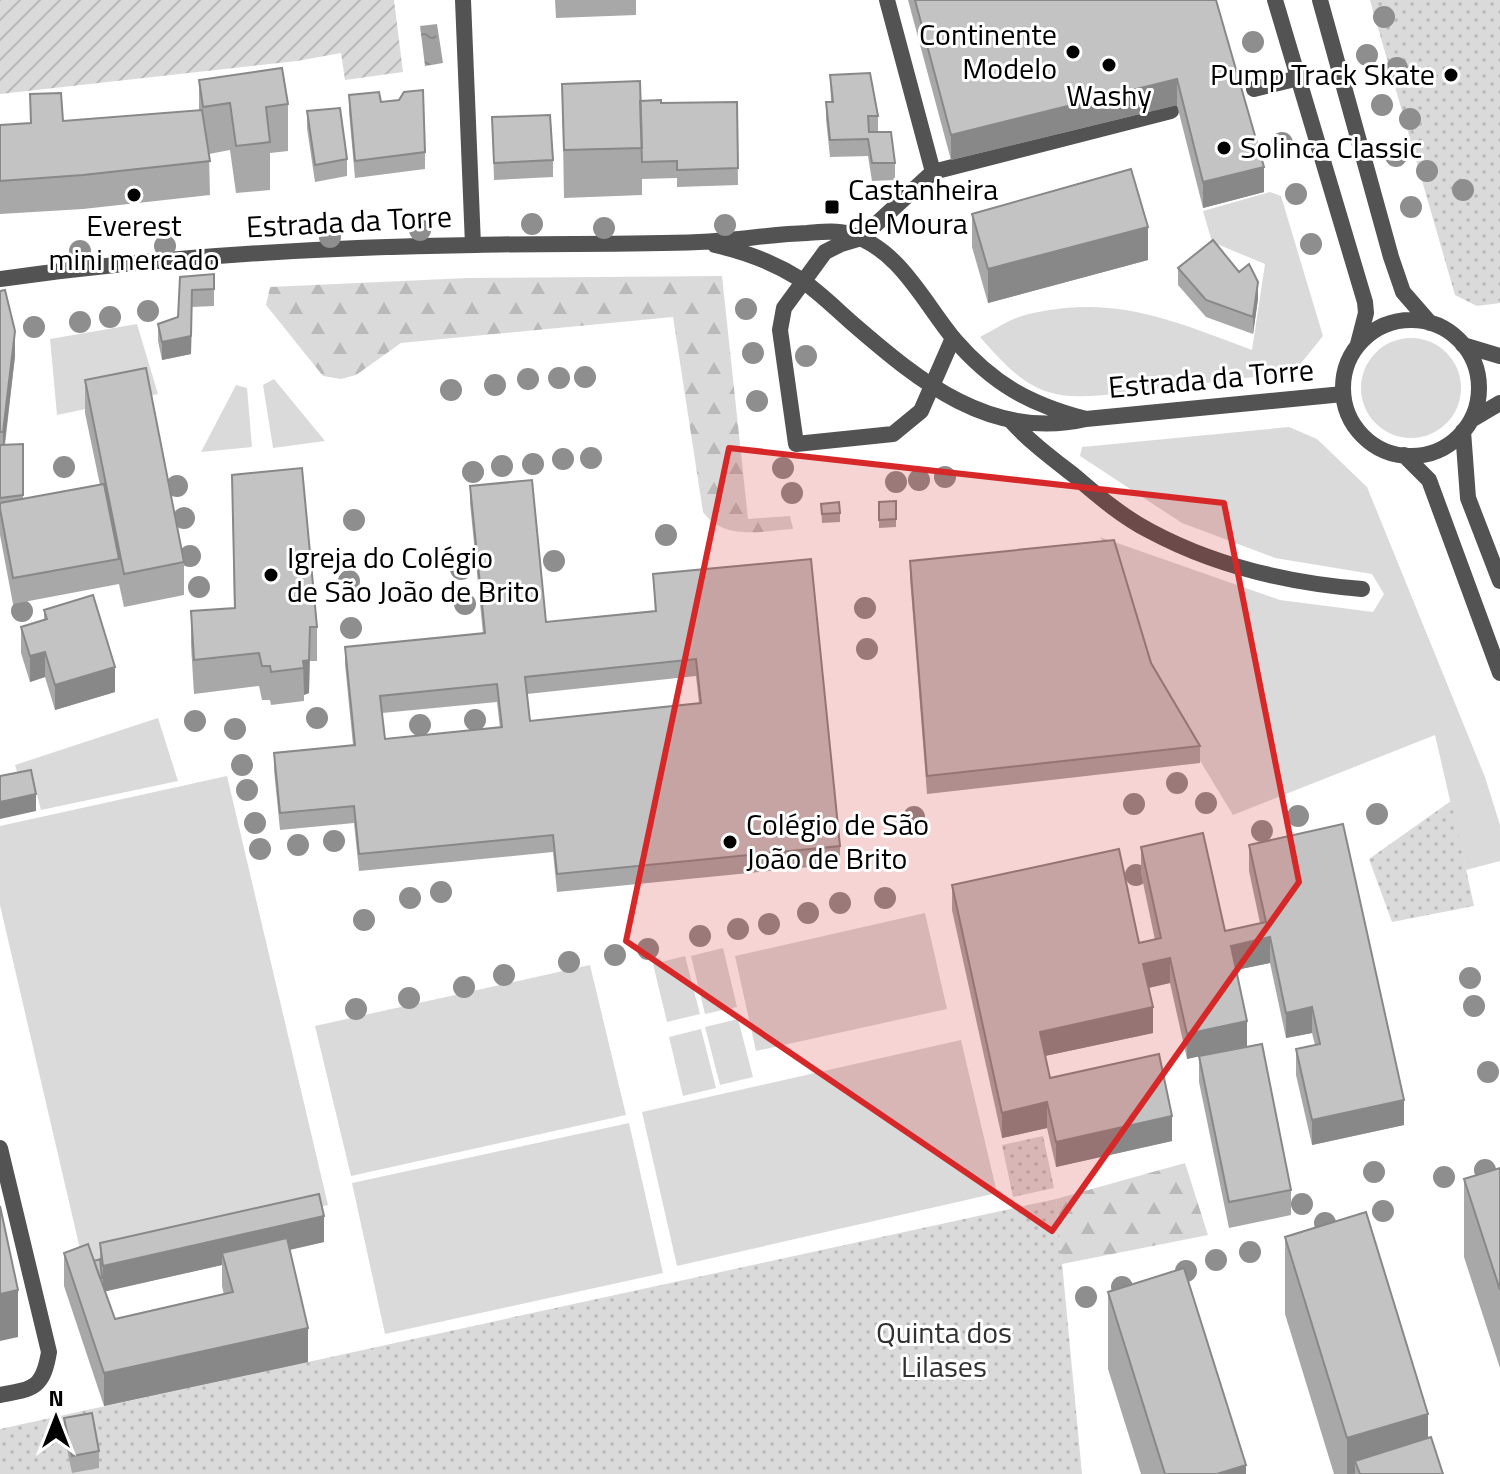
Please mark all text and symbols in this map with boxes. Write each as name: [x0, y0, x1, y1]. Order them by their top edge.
place label: Continente Modelo: [919, 11, 1057, 91]
marker: Continente Modelo: [1064, 43, 1082, 61]
place label: Pump Track Skate: [1210, 51, 1435, 97]
marker: Washy: [1100, 56, 1118, 74]
marker: Pump Track Skate: [1442, 66, 1460, 84]
place label: Washy: [1066, 72, 1152, 118]
place label: Solinca Classic: [1240, 124, 1422, 170]
marker: Solinca Classic: [1215, 139, 1233, 157]
place label: Castanheira de Moura: [848, 166, 998, 246]
marker: Everest mini mercado: [125, 186, 143, 204]
street label: Estrada da Torre: [245, 193, 453, 249]
marker: Castanheira de Moura: [823, 198, 841, 216]
place label: Everest mini mercado: [48, 202, 220, 282]
street label: Estrada da Torre: [1106, 346, 1316, 410]
place label: Igreja do Colégio de São João de Brito: [287, 534, 540, 614]
marker: Igreja do Colégio de São João de Brito: [262, 566, 280, 584]
place label: Colégio de São João de Brito: [746, 801, 929, 881]
marker: Colégio de São João de Brito: [721, 833, 739, 851]
park label: Quinta dos Lilases: [876, 1309, 1012, 1389]
north arrow: [16, 1378, 96, 1458]
text: N: [48, 1381, 64, 1415]

